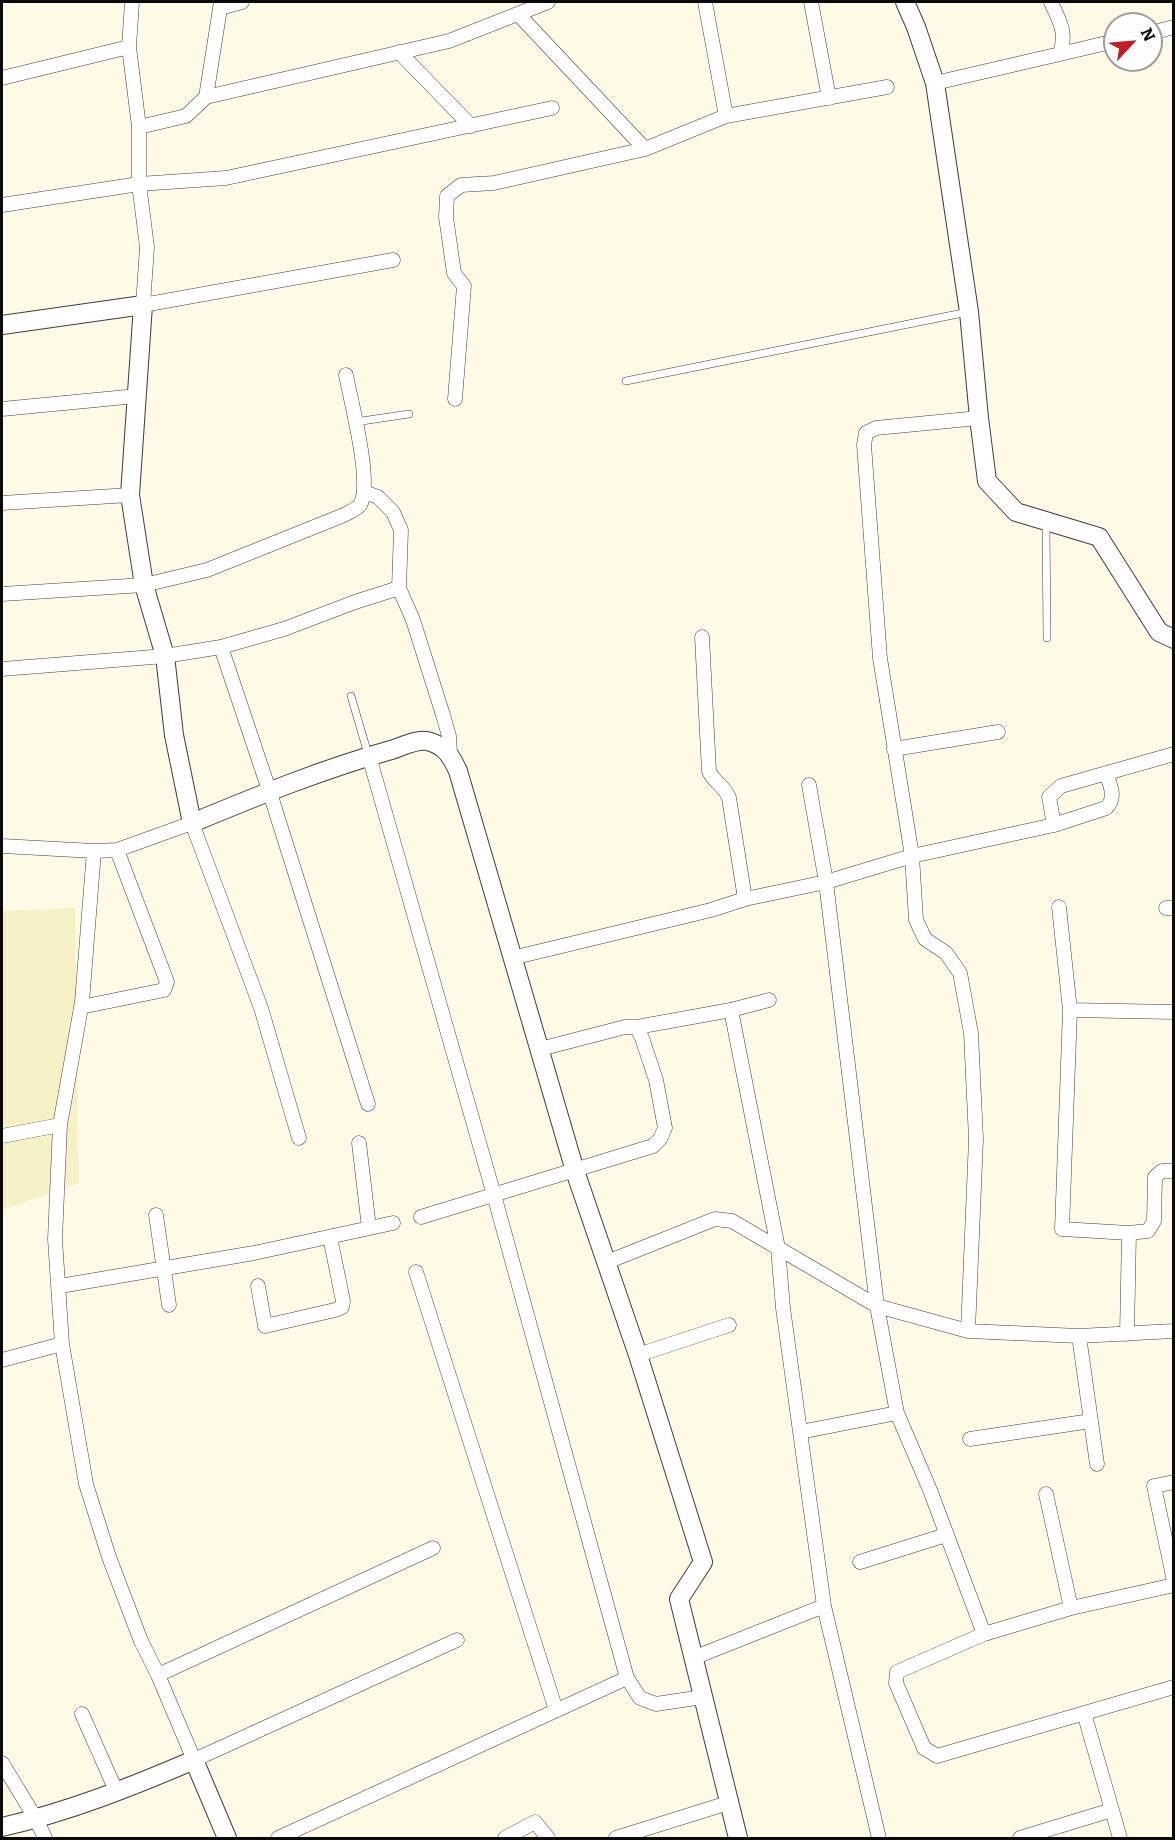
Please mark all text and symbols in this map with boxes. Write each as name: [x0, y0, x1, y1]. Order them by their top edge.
north arrow: [1103, 12, 1163, 72]
text: N: [1137, 25, 1159, 44]

